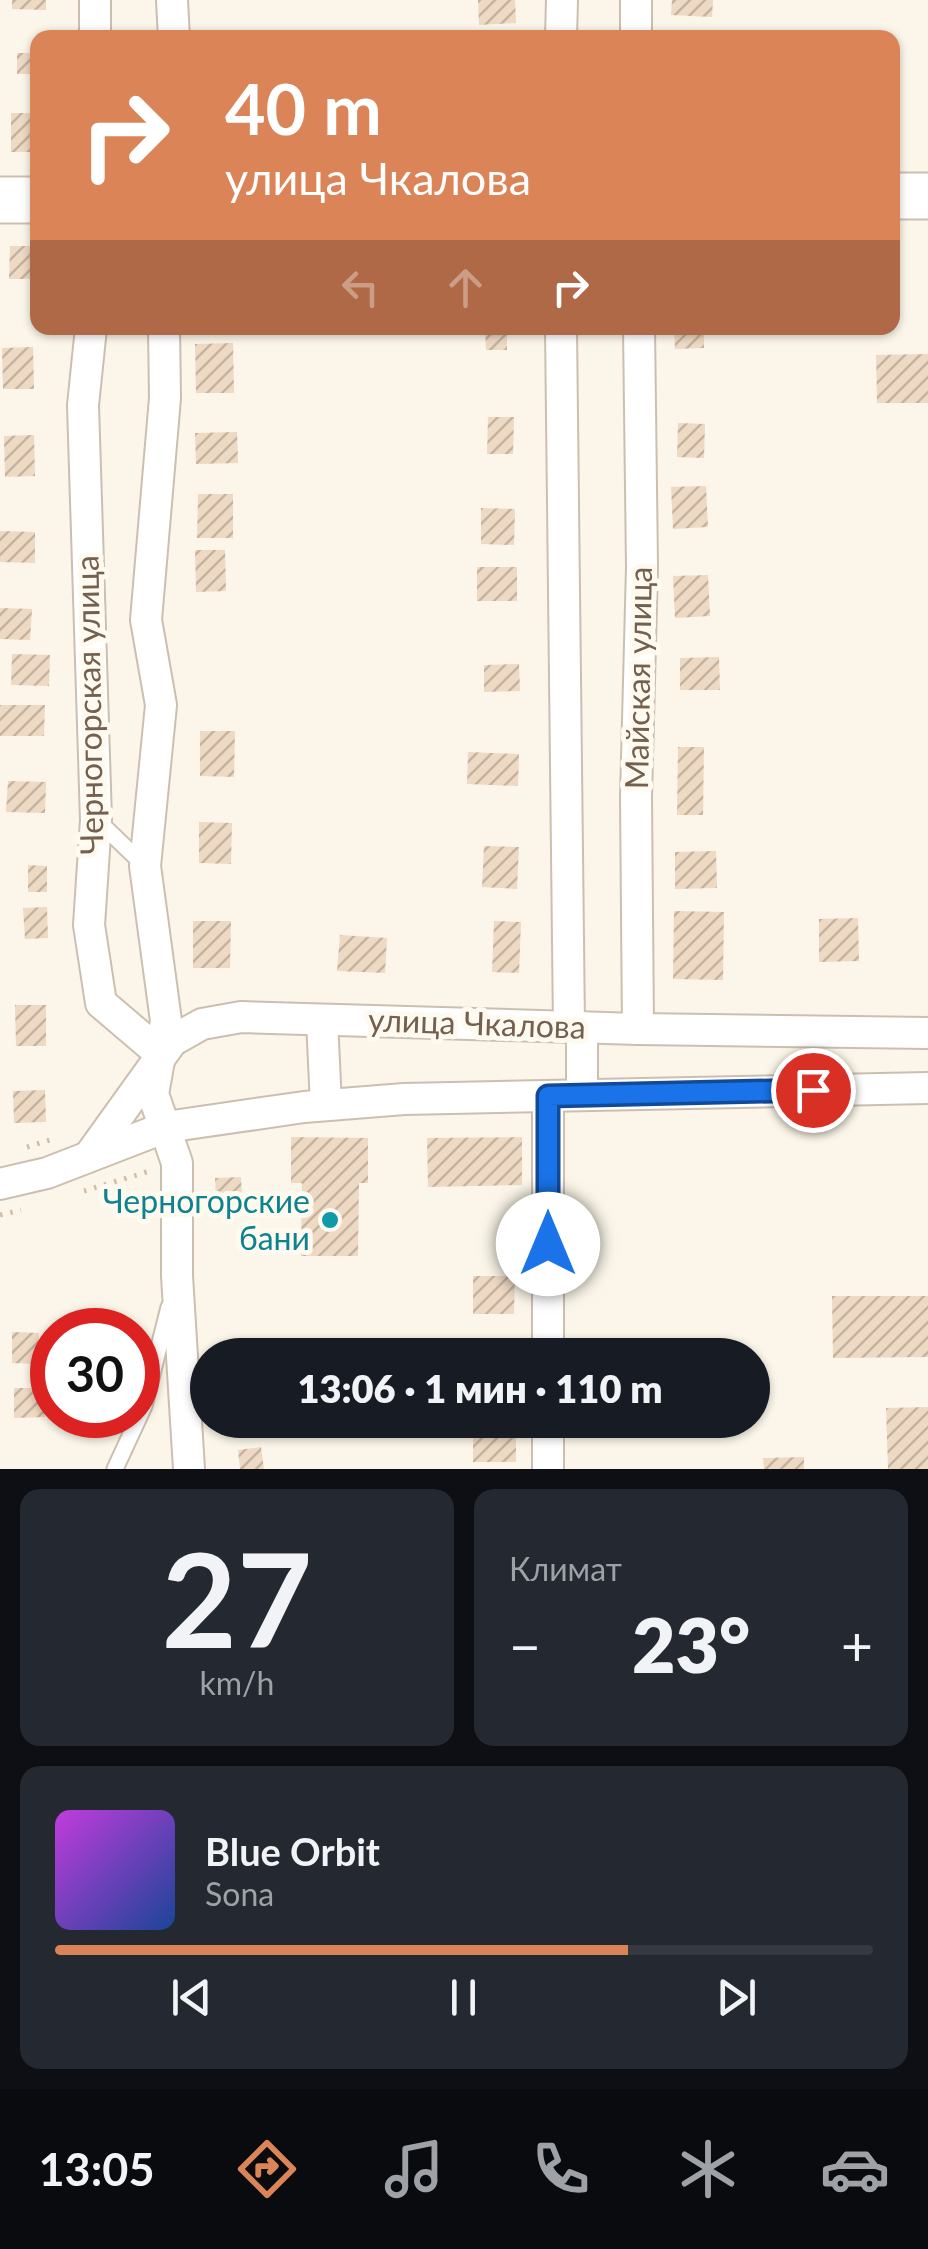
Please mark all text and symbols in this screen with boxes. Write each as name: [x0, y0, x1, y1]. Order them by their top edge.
text: 40 m: [225, 66, 382, 150]
icon: right: [60, 70, 190, 200]
text: улица Чкалова: [225, 151, 531, 205]
icon: left: [333, 260, 388, 315]
icon: ahead: [438, 260, 493, 315]
icon: right: [543, 260, 598, 315]
street label: Черногорская улица: [66, 555, 111, 855]
street label: Майская улица: [616, 566, 659, 790]
street label: улица Чкалова: [368, 999, 586, 1046]
pin: [771, 1048, 856, 1133]
icon: arrive: [786, 1063, 841, 1118]
place label: Черногорские бани: [103, 1181, 310, 1257]
position arrow: [496, 1192, 600, 1296]
marker: Черногорские бани: [319, 1209, 341, 1231]
speed limit sign: 30: [30, 1308, 160, 1438]
text: 13:06 · 1 мин · 110 m: [297, 1365, 663, 1411]
text: 27: [162, 1520, 312, 1676]
text: Климат: [509, 1549, 622, 1588]
text: 23°: [632, 1599, 750, 1689]
text: −: [509, 1612, 541, 1678]
text: +: [841, 1612, 873, 1678]
text: km/h: [200, 1663, 274, 1702]
text: Blue Orbit: [205, 1828, 380, 1874]
text: Sona: [205, 1874, 274, 1913]
icon: previous: [164, 1970, 219, 2025]
icon: pause: [436, 1970, 491, 2025]
icon: next: [709, 1970, 764, 2025]
icon: directions: [232, 2134, 302, 2204]
icon: music: [379, 2134, 449, 2204]
icon: phone: [526, 2134, 596, 2204]
icon: climate: [673, 2134, 743, 2204]
icon: car: [820, 2134, 890, 2204]
text: 13:05: [39, 2142, 155, 2196]

